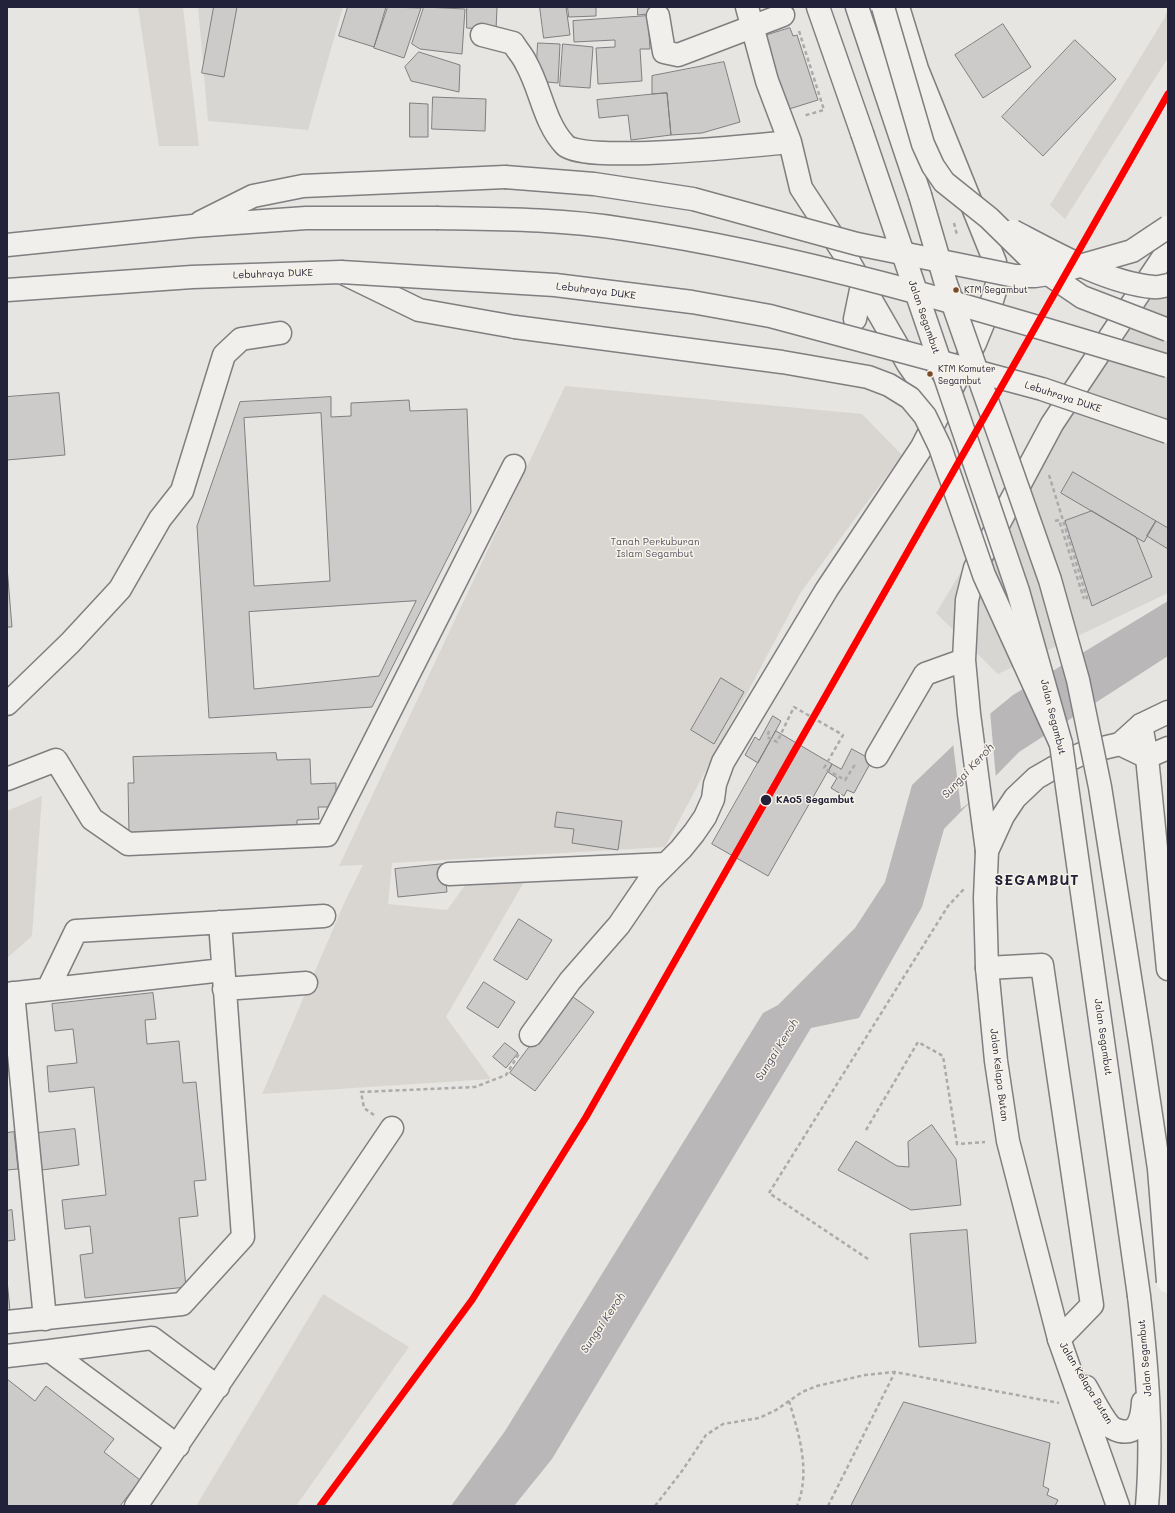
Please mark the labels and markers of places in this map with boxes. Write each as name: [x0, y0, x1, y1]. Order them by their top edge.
marker: KTM Segambut: [951, 285, 961, 295]
place label: KTM Segambut: [964, 285, 1028, 295]
place label: KTM Komuter Segambut: [938, 364, 995, 385]
marker: KTM Komuter Segambut: [925, 369, 935, 379]
marker: KA05 Segambut: [759, 793, 773, 807]
place label: KA05 Segambut: [776, 794, 854, 806]

